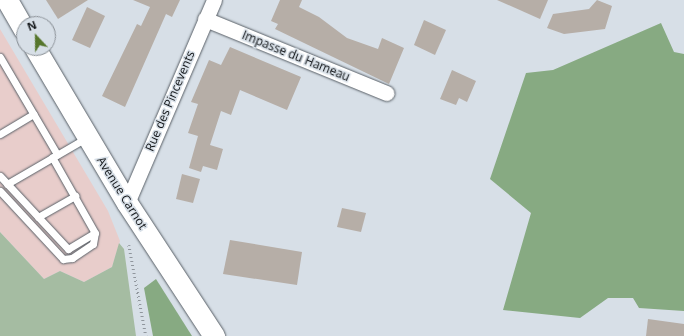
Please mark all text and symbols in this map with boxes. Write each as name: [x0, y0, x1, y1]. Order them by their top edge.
north arrow: [16, 16, 56, 56]
text: N: [25, 17, 39, 34]
street label: Impasse du Hameau: [240, 28, 352, 84]
street label: Rue des Pincevents: [142, 49, 198, 153]
street label: Avenue Carnot: [94, 154, 150, 232]

